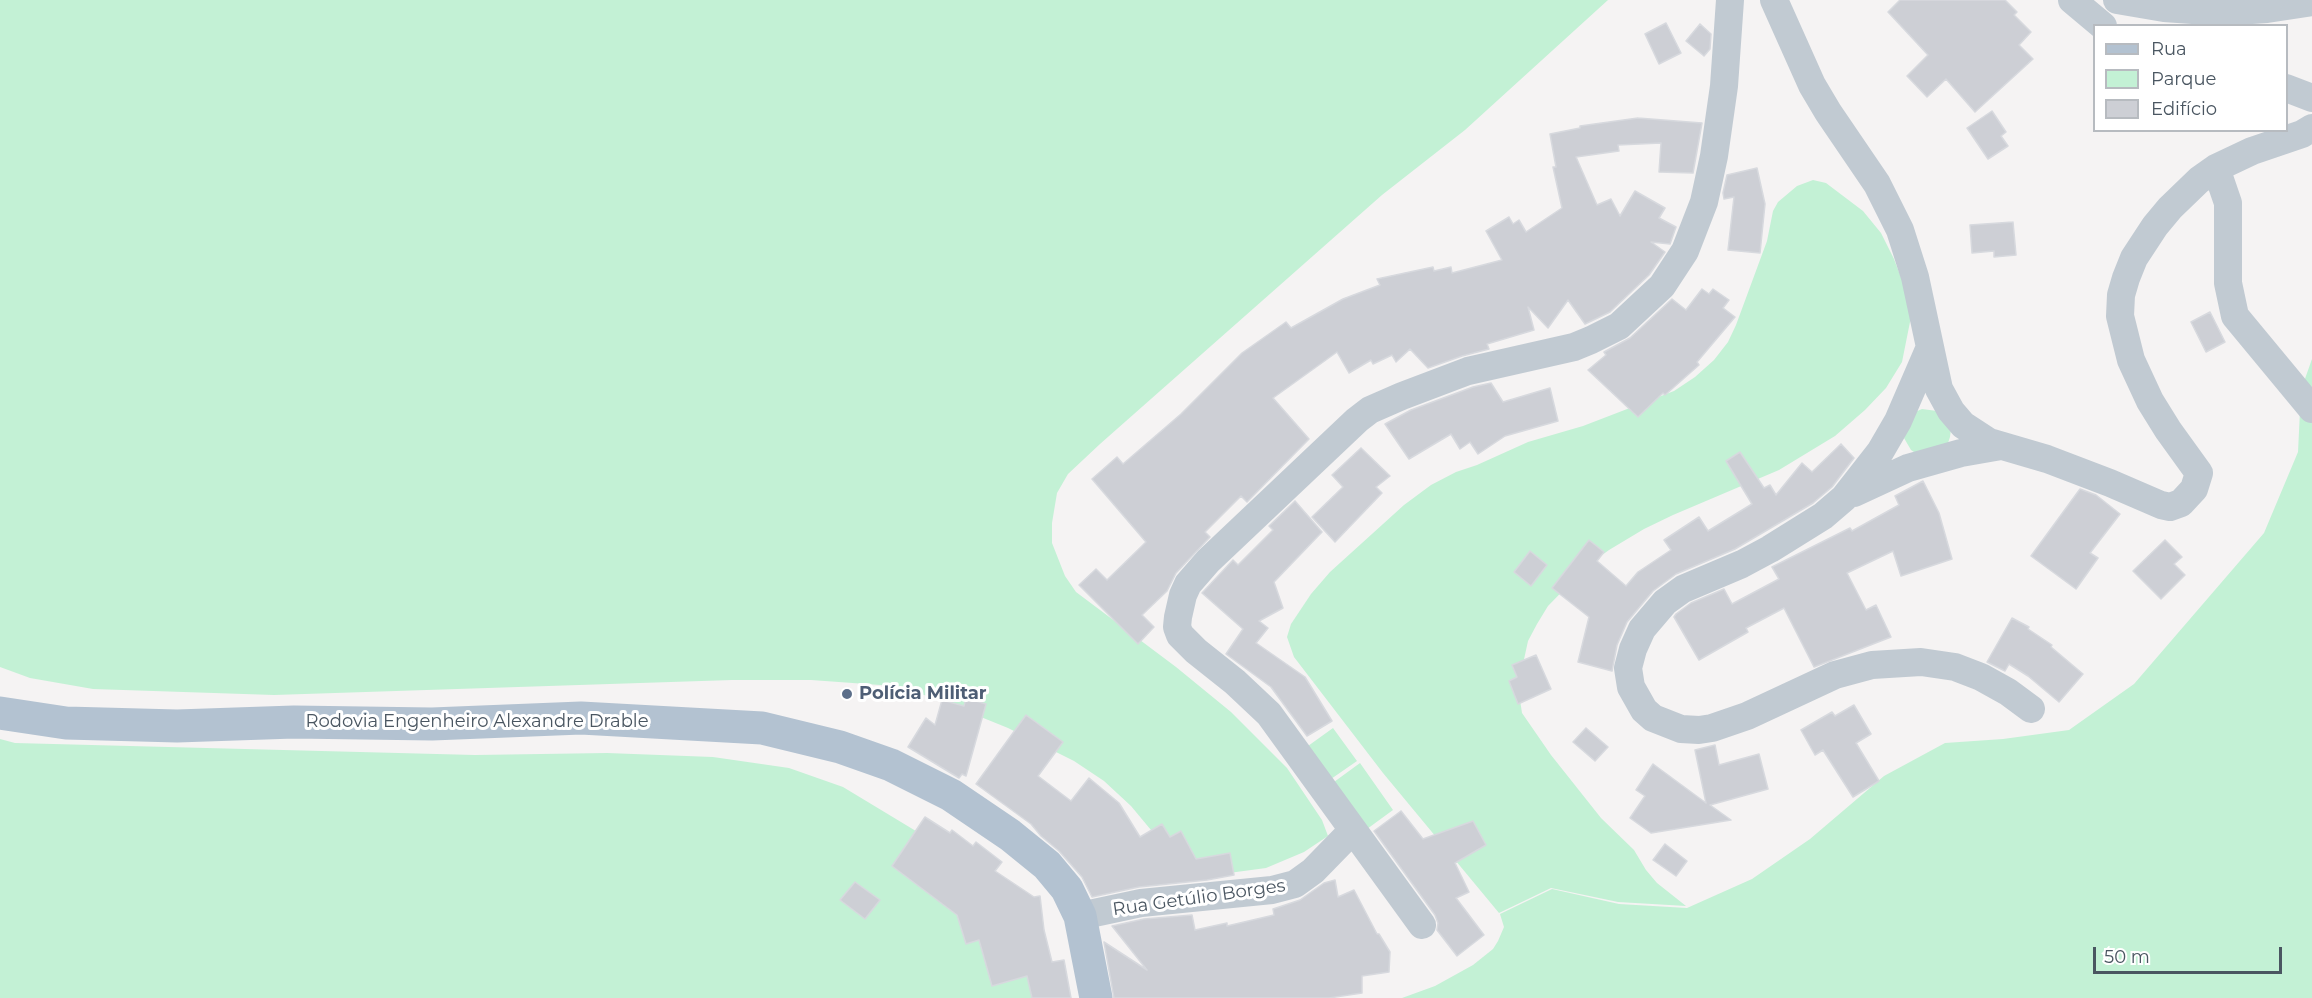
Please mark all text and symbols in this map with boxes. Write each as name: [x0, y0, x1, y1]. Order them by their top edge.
legend: [2093, 24, 2288, 132]
text: Rua: [2151, 38, 2187, 60]
text: Parque: [2151, 68, 2216, 90]
text: Edifício: [2151, 98, 2217, 120]
place label: Polícia Militar: [859, 683, 987, 705]
marker: Polícia Militar: [840, 687, 854, 701]
street label: Rodovia Engenheiro Alexandre Drable: [305, 711, 649, 733]
street label: Rua Getúlio Borges: [1111, 875, 1287, 921]
scale bar: [2096, 935, 2285, 973]
text: 50 m: [2104, 946, 2150, 968]

